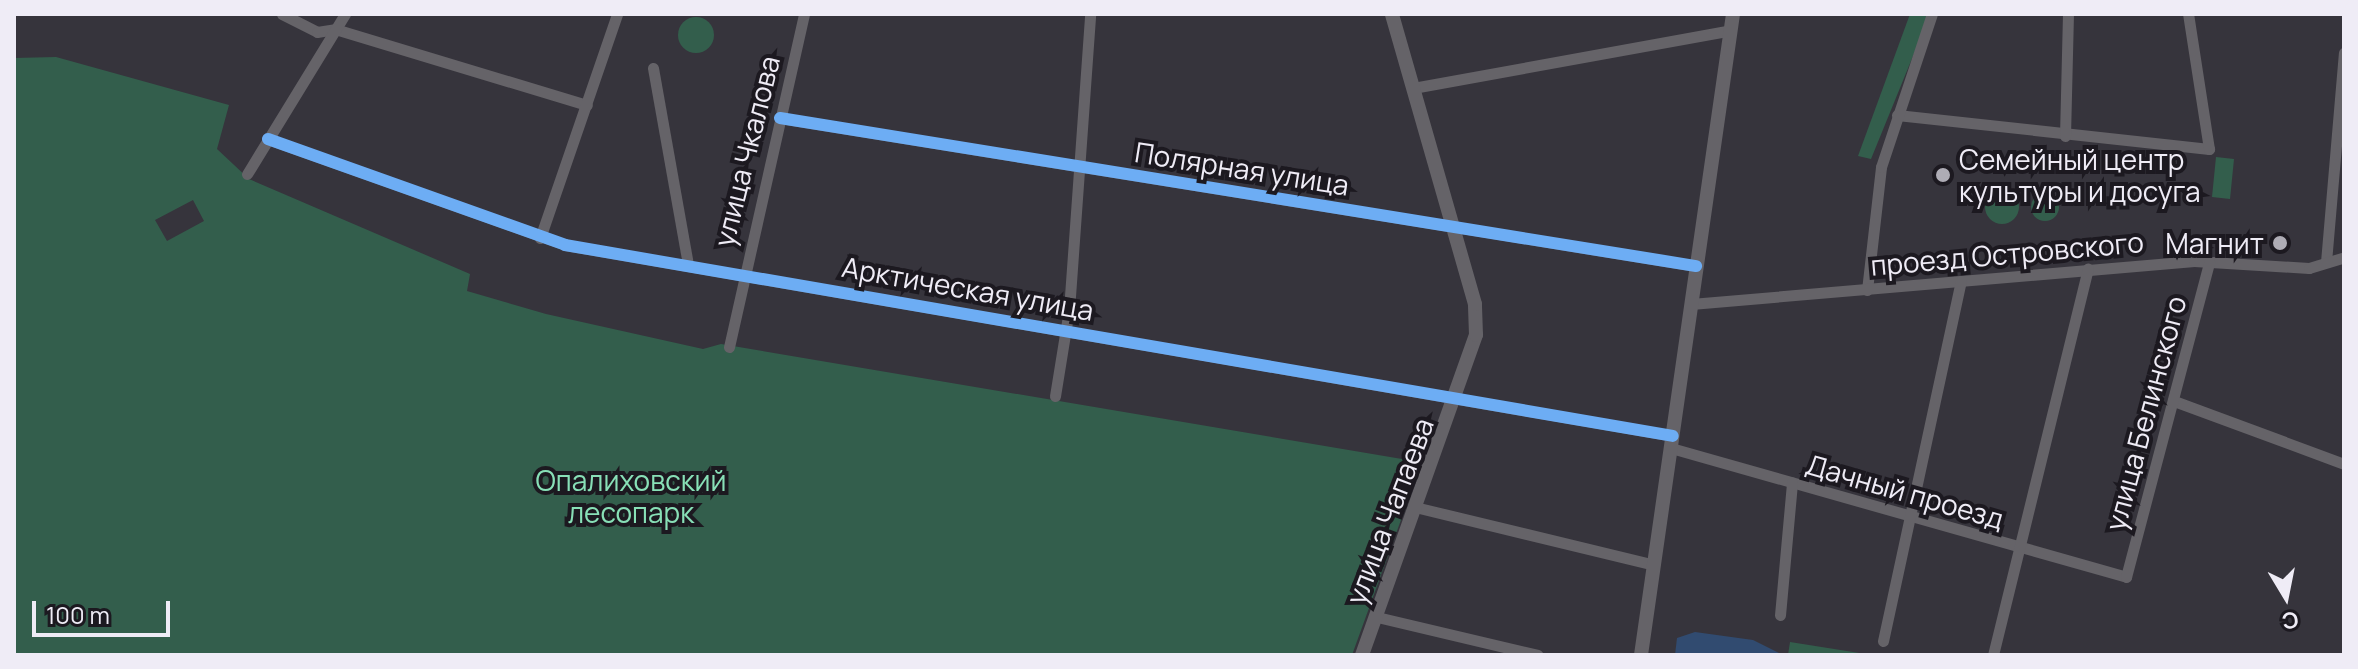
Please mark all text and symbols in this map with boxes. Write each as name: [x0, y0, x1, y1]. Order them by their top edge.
street label: улица Чкалова: [706, 52, 786, 250]
street label: Полярная улица: [1133, 134, 1351, 202]
place label: Семейный центр культуры и досуга: [1959, 142, 2200, 208]
marker: Семейный центр культуры и досуга: [1934, 166, 1952, 184]
street label: проезд Островского: [1869, 224, 2145, 282]
place label: Магнит: [2165, 226, 2264, 260]
marker: Магнит: [2271, 234, 2289, 252]
street label: Арктическая улица: [840, 249, 1096, 327]
street label: улица Белинского: [2098, 292, 2192, 534]
street label: улица Чапаева: [1338, 413, 1440, 609]
street label: Дачный проезд: [1802, 447, 2008, 535]
park label: Опалиховский лесопарк: [536, 463, 726, 529]
north arrow: [2246, 557, 2326, 637]
scale bar: [36, 585, 174, 635]
text: 100 m: [46, 598, 110, 631]
text: С: [2280, 604, 2301, 637]

